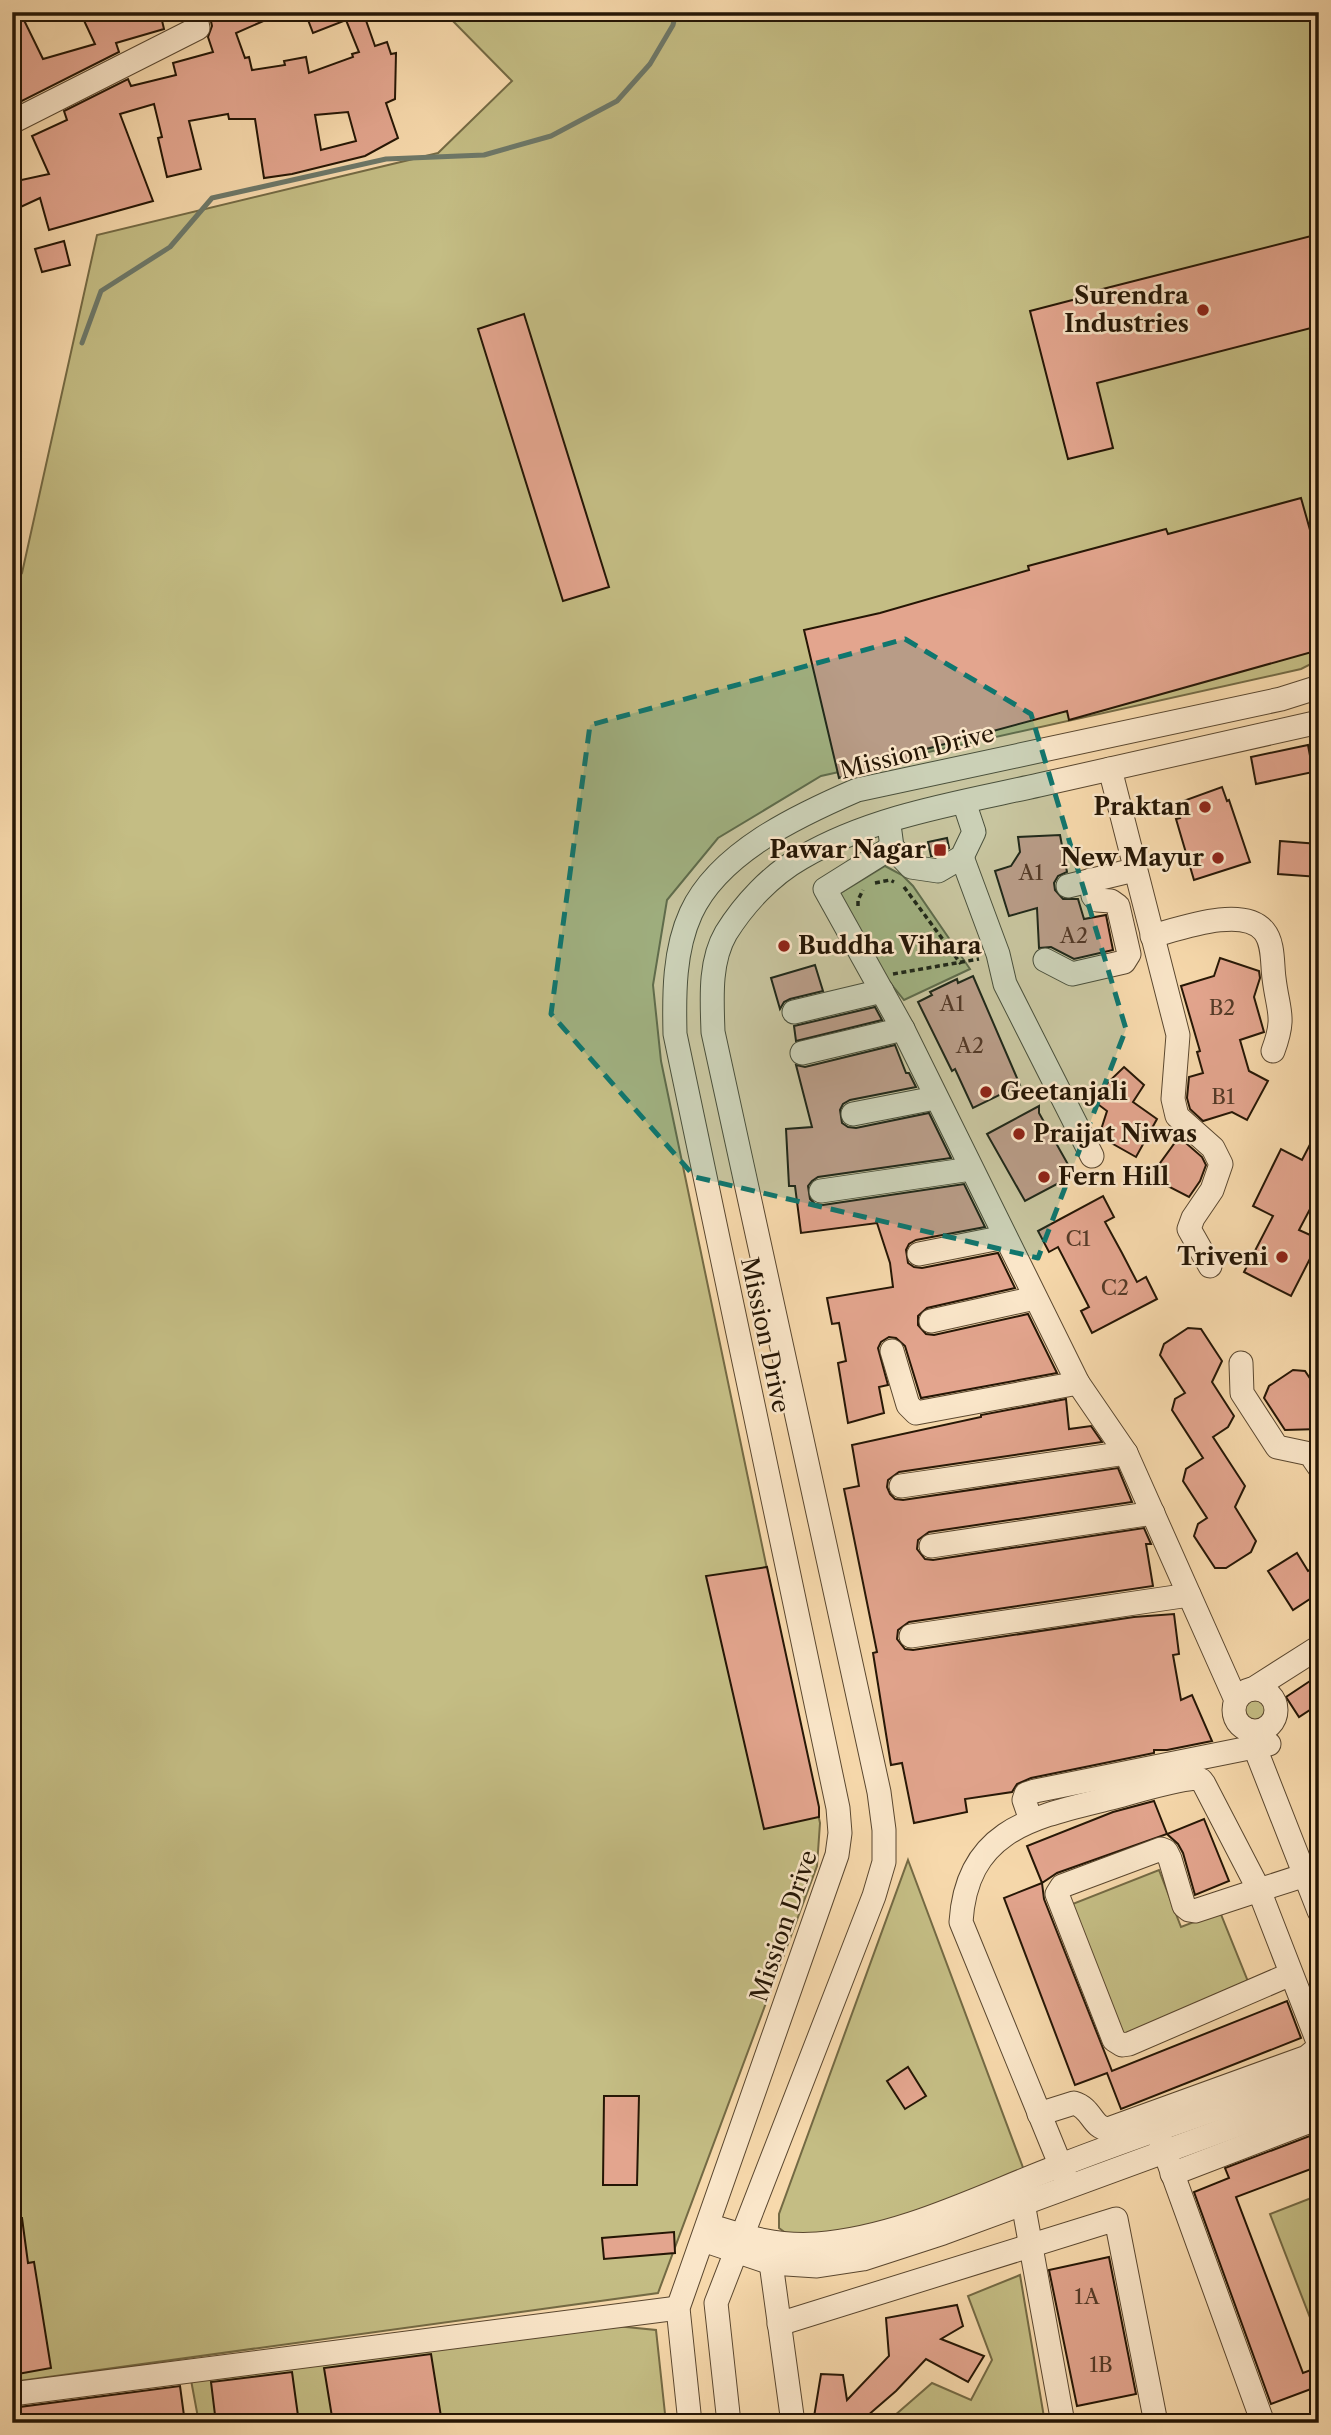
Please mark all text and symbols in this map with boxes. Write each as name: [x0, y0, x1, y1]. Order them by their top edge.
place label: Surendra Industries: [1064, 281, 1190, 338]
marker: Surendra Industries: [1195, 302, 1211, 318]
street label: Mission Drive: [837, 718, 997, 785]
place label: Praktan: [1094, 792, 1192, 821]
marker: Praktan: [1197, 799, 1213, 815]
place label: Pawar Nagar: [769, 835, 926, 864]
marker: Pawar Nagar: [932, 842, 948, 858]
place label: New Mayur: [1061, 843, 1204, 872]
marker: New Mayur: [1210, 850, 1226, 866]
house number: A1: [1018, 860, 1043, 885]
house number: A2: [1059, 923, 1088, 948]
place label: Buddha Vihara: [798, 931, 983, 960]
marker: Buddha Vihara: [776, 938, 792, 954]
house number: A1: [939, 991, 964, 1016]
house number: B2: [1209, 995, 1235, 1020]
house number: A2: [955, 1033, 984, 1058]
place label: Geetanjali: [1000, 1077, 1128, 1106]
marker: Geetanjali: [978, 1084, 994, 1100]
house number: B1: [1211, 1084, 1235, 1109]
place label: Praijat Niwas: [1033, 1119, 1197, 1148]
marker: Praijat Niwas: [1011, 1126, 1027, 1142]
place label: Fern Hill: [1058, 1162, 1169, 1191]
marker: Fern Hill: [1036, 1169, 1052, 1185]
house number: C1: [1065, 1226, 1091, 1251]
place label: Triveni: [1177, 1242, 1268, 1271]
marker: Triveni: [1274, 1249, 1290, 1265]
street label: Mission Drive: [735, 1254, 796, 1415]
house number: C2: [1101, 1275, 1129, 1300]
street label: Mission Drive: [744, 1846, 823, 2005]
house number: 1A: [1074, 2284, 1100, 2309]
house number: 1B: [1089, 2352, 1113, 2377]

